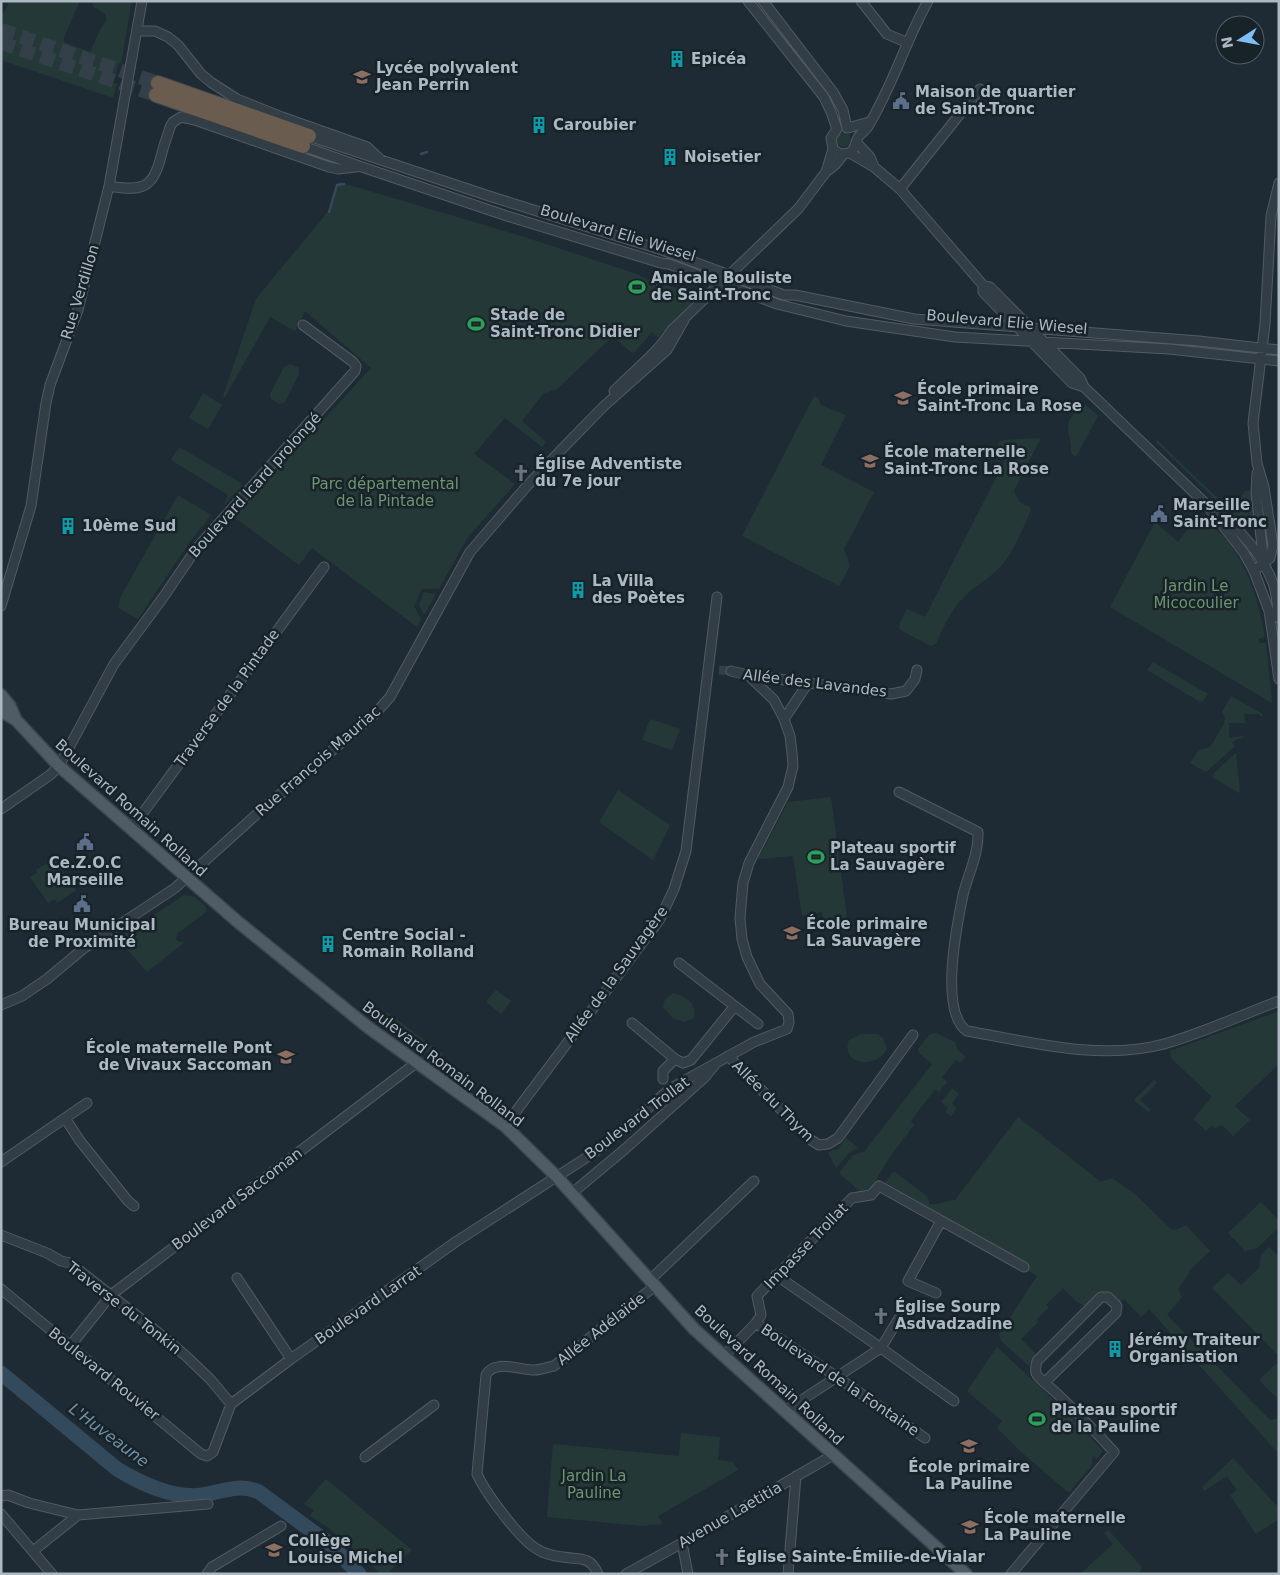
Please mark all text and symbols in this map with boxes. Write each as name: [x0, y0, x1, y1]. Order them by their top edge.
north arrow: [1215, 15, 1265, 65]
text: N: [1218, 35, 1236, 50]
building icon: Epicéa: [667, 49, 687, 69]
place label: Epicéa: [691, 50, 746, 68]
place label: Lycée polyvalent Jean Perrin: [375, 59, 518, 94]
school or university icon: Lycée polyvalent Jean Perrin: [352, 67, 372, 87]
place label: Maison de quartier de Saint-Tronc: [915, 83, 1076, 118]
public building icon: Maison de quartier de Saint-Tronc: [891, 91, 911, 111]
building icon: Caroubier: [529, 115, 549, 135]
place label: Caroubier: [553, 116, 637, 134]
building icon: Noisetier: [660, 147, 680, 167]
place label: Noisetier: [684, 148, 762, 166]
street label: Boulevard Elie Wiesel: [538, 201, 698, 265]
street label: Rue Verdillon: [57, 242, 103, 342]
place label: Amicale Bouliste de Saint-Tronc: [651, 269, 792, 304]
sports icon: Amicale Bouliste de Saint-Tronc: [627, 277, 647, 297]
place label: Stade de Saint-Tronc Didier: [490, 306, 641, 341]
street label: Boulevard Elie Wiesel: [926, 306, 1088, 338]
sports icon: Stade de Saint-Tronc Didier: [466, 314, 486, 334]
place label: École primaire Saint-Tronc La Rose: [917, 379, 1082, 415]
school or university icon: École primaire Saint-Tronc La Rose: [893, 388, 913, 408]
street label: Boulevard Icard prolongé: [185, 409, 325, 561]
place label: École maternelle Saint-Tronc La Rose: [884, 442, 1049, 478]
school or university icon: École maternelle Saint-Tronc La Rose: [860, 451, 880, 471]
place label: Église Adventiste du 7e jour: [535, 454, 682, 490]
church icon: Église Adventiste du 7e jour: [511, 463, 531, 483]
park label: Parc départemental de la Pintade: [311, 475, 459, 510]
place label: Marseille Saint-Tronc: [1173, 496, 1267, 531]
public building icon: Marseille Saint-Tronc: [1149, 504, 1169, 524]
building icon: 10ème Sud: [58, 516, 78, 536]
place label: 10ème Sud: [82, 517, 176, 535]
place label: La Villa des Poètes: [592, 572, 685, 607]
park label: Jardin Le Micocoulier: [1153, 577, 1239, 612]
building icon: La Villa des Poètes: [568, 580, 588, 600]
street label: Traverse de la Pintade: [170, 625, 283, 771]
street label: Allée des Lavandes: [742, 665, 888, 701]
street label: Rue François Mauriac: [252, 702, 384, 820]
street label: Boulevard Romain Rolland: [52, 735, 210, 881]
public building icon: Ce.Z.O.C Marseille: [75, 832, 95, 852]
place label: Plateau sportif La Sauvagère: [830, 839, 956, 874]
sports icon: Plateau sportif La Sauvagère: [806, 847, 826, 867]
place label: Ce.Z.O.C Marseille: [46, 854, 124, 889]
public building icon: Bureau Municipal de Proximité: [72, 894, 92, 914]
street label: Allée de la Sauvagère: [561, 903, 671, 1045]
place label: École primaire La Sauvagère: [806, 914, 928, 950]
place label: Bureau Municipal de Proximité: [8, 916, 156, 951]
school or university icon: École primaire La Sauvagère: [782, 923, 802, 943]
place label: Centre Social - Romain Rolland: [342, 926, 474, 961]
building icon: Centre Social - Romain Rolland: [318, 934, 338, 954]
street label: Boulevard Romain Rolland: [359, 997, 527, 1131]
place label: École maternelle Pont de Vivaux Saccoman: [86, 1038, 272, 1074]
school or university icon: École maternelle Pont de Vivaux Saccoman: [276, 1047, 296, 1067]
street label: Allée du Thym: [729, 1057, 817, 1145]
street label: Boulevard Trollat: [581, 1073, 693, 1163]
street label: Boulevard Saccoman: [168, 1144, 306, 1254]
street label: Impasse Trollat: [760, 1199, 852, 1293]
street label: Traverse du Tonkin: [63, 1257, 185, 1358]
street label: Boulevard Larrat: [312, 1262, 425, 1348]
street label: Allée Adélaïde: [553, 1289, 649, 1369]
place label: Église Sourp Asdvadzadine: [895, 1297, 1013, 1333]
street label: Boulevard Romain Rolland: [691, 1301, 847, 1449]
church icon: Église Sourp Asdvadzadine: [871, 1306, 891, 1326]
street label: Boulevard de la Fontaine: [757, 1320, 923, 1440]
street label: Boulevard Rouvier: [45, 1324, 164, 1425]
place label: Jérémy Traiteur Organisation: [1128, 1331, 1260, 1366]
building icon: Jérémy Traiteur Organisation: [1105, 1339, 1125, 1359]
water label: L'Huveaune: [65, 1399, 153, 1471]
place label: Plateau sportif de la Pauline: [1051, 1401, 1177, 1436]
sports icon: Plateau sportif de la Pauline: [1027, 1409, 1047, 1429]
school or university icon: École primaire La Pauline: [959, 1436, 979, 1456]
place label: École primaire La Pauline: [908, 1457, 1030, 1493]
park label: Jardin La Pauline: [560, 1467, 627, 1502]
street label: Avenue Laetitia: [675, 1478, 785, 1552]
place label: École maternelle La Pauline: [984, 1508, 1126, 1544]
school or university icon: École maternelle La Pauline: [960, 1517, 980, 1537]
place label: Collège Louise Michel: [288, 1532, 403, 1567]
school or university icon: Collège Louise Michel: [264, 1540, 284, 1560]
church icon: Église Sainte-Émilie-de-Vialar: [712, 1547, 732, 1567]
place label: Église Sainte-Émilie-de-Vialar: [736, 1547, 986, 1566]

